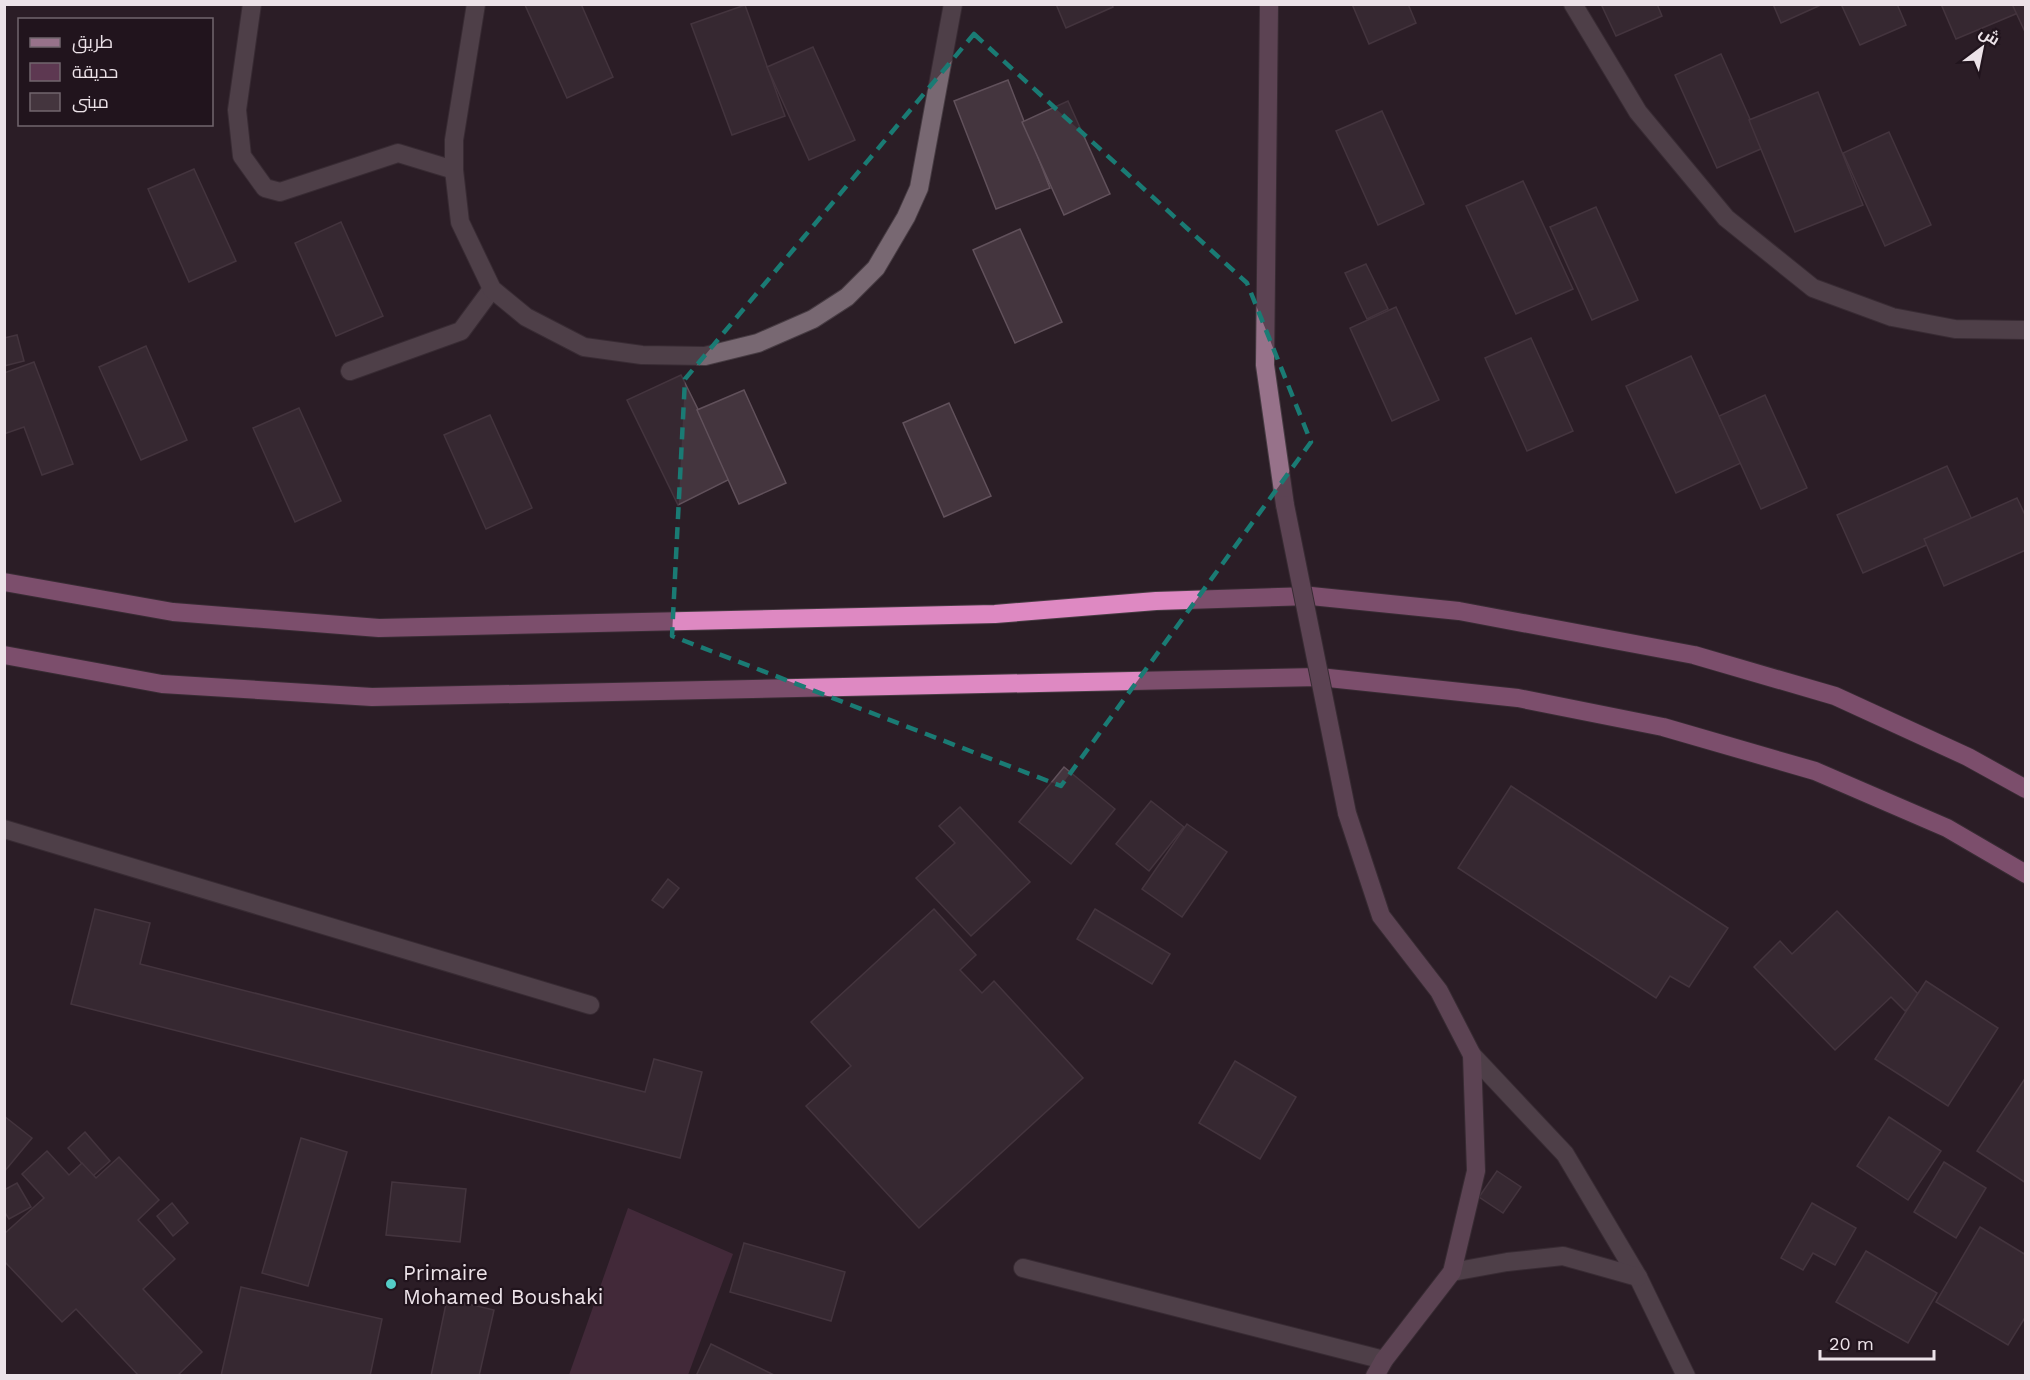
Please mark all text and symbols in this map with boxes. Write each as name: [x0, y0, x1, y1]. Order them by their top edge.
legend: [18, 18, 213, 126]
north arrow: [1952, 18, 2012, 78]
text: ش: [1976, 22, 2003, 49]
text: طريق: [72, 31, 113, 54]
text: حديقة: [72, 61, 118, 82]
text: مبنى: [72, 91, 109, 113]
place label: Primaire Mohamed Boushaki: [403, 1260, 603, 1309]
marker: Primaire Mohamed Boushaki: [384, 1277, 398, 1291]
scale bar: [1820, 1323, 1934, 1361]
text: 20 m: [1829, 1333, 1874, 1354]

